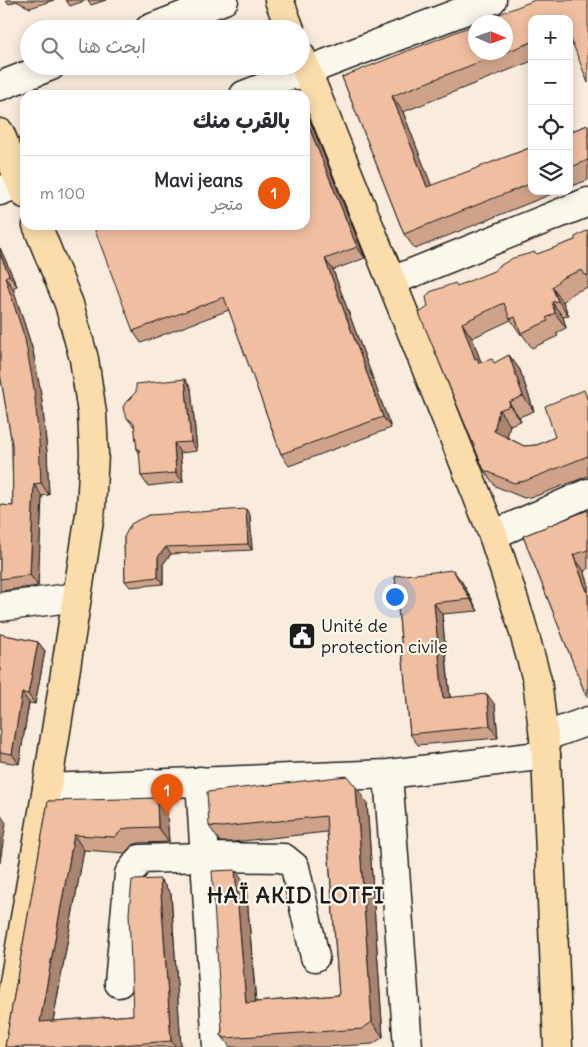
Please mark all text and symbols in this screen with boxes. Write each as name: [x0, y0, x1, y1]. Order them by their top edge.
north arrow: [468, 15, 513, 60]
map controls: [528, 15, 573, 195]
button: +: [528, 15, 573, 60]
search box: [20, 20, 310, 75]
icon: search: [38, 34, 66, 62]
text: ابحث هنا: [78, 34, 146, 58]
button: −: [528, 60, 573, 105]
button: locate: [528, 105, 573, 150]
text: بالقرب منك: [193, 107, 290, 134]
button: layers: [528, 150, 573, 195]
text: Mavi jeans: [154, 168, 243, 192]
text: 100 m: [40, 183, 85, 203]
text: 1: [271, 183, 277, 203]
text: متجر: [212, 194, 243, 214]
your location: [382, 584, 408, 610]
place label: Unité de protection civile: [321, 614, 448, 658]
public building icon: Unité de protection civile: [287, 621, 317, 651]
pin: 1: [151, 774, 183, 815]
district label: HAÏ AKID LOTFI: [207, 881, 385, 909]

